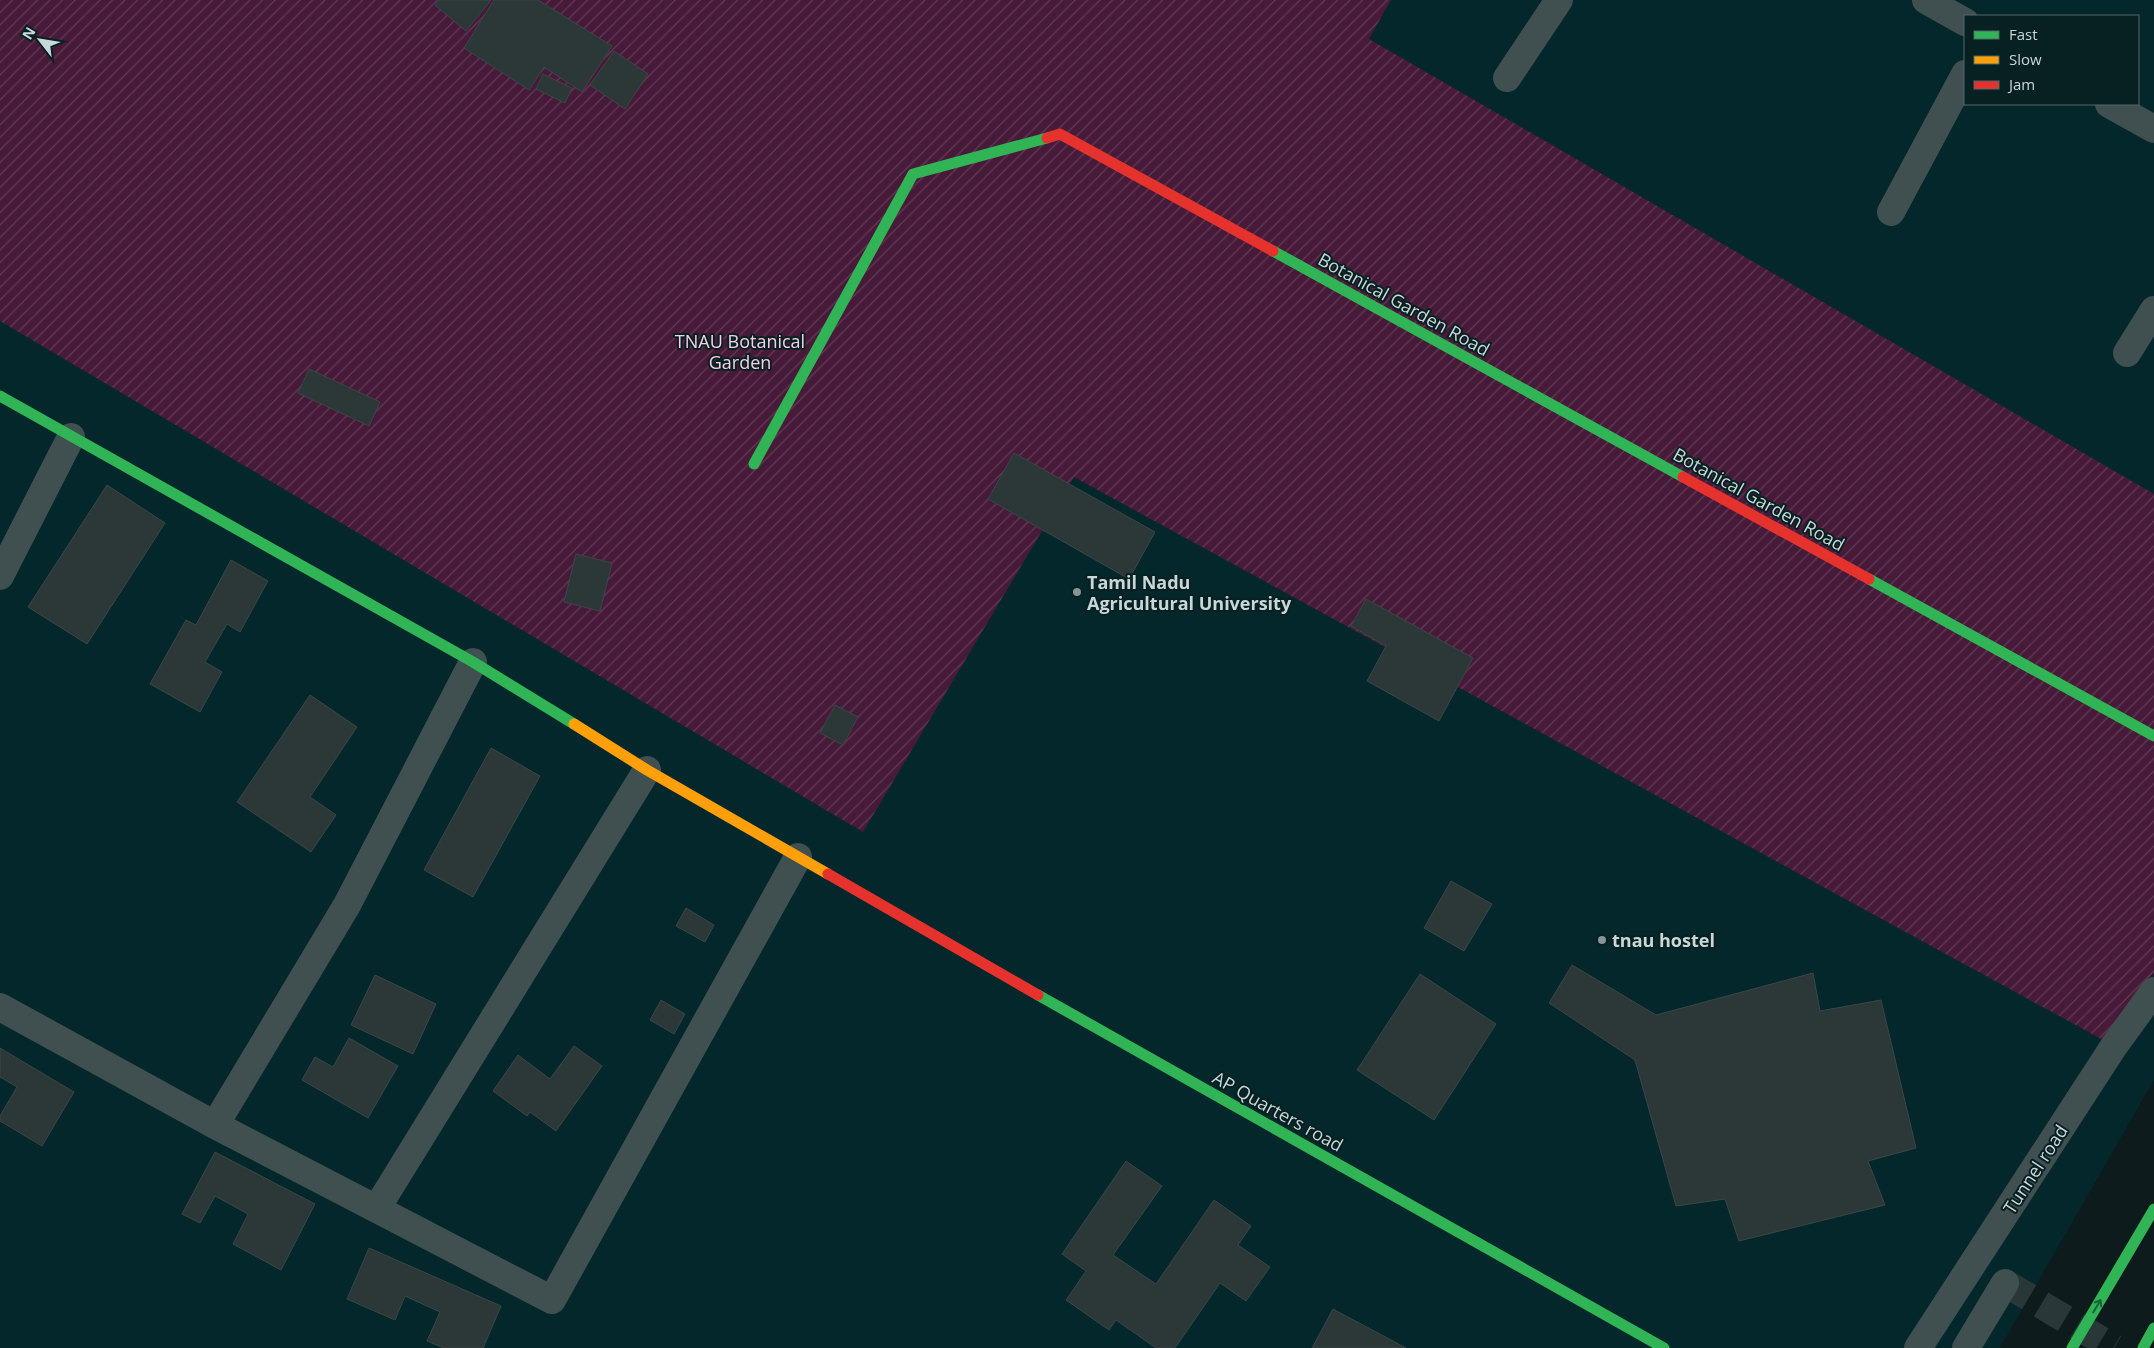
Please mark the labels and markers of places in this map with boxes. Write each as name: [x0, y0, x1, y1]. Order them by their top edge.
place label: Tamil Nadu Agricultural University: [1087, 570, 1292, 615]
marker: Tamil Nadu Agricultural University: [1071, 586, 1083, 598]
place label: tnau hostel: [1612, 928, 1715, 952]
marker: tnau hostel: [1596, 934, 1608, 946]

